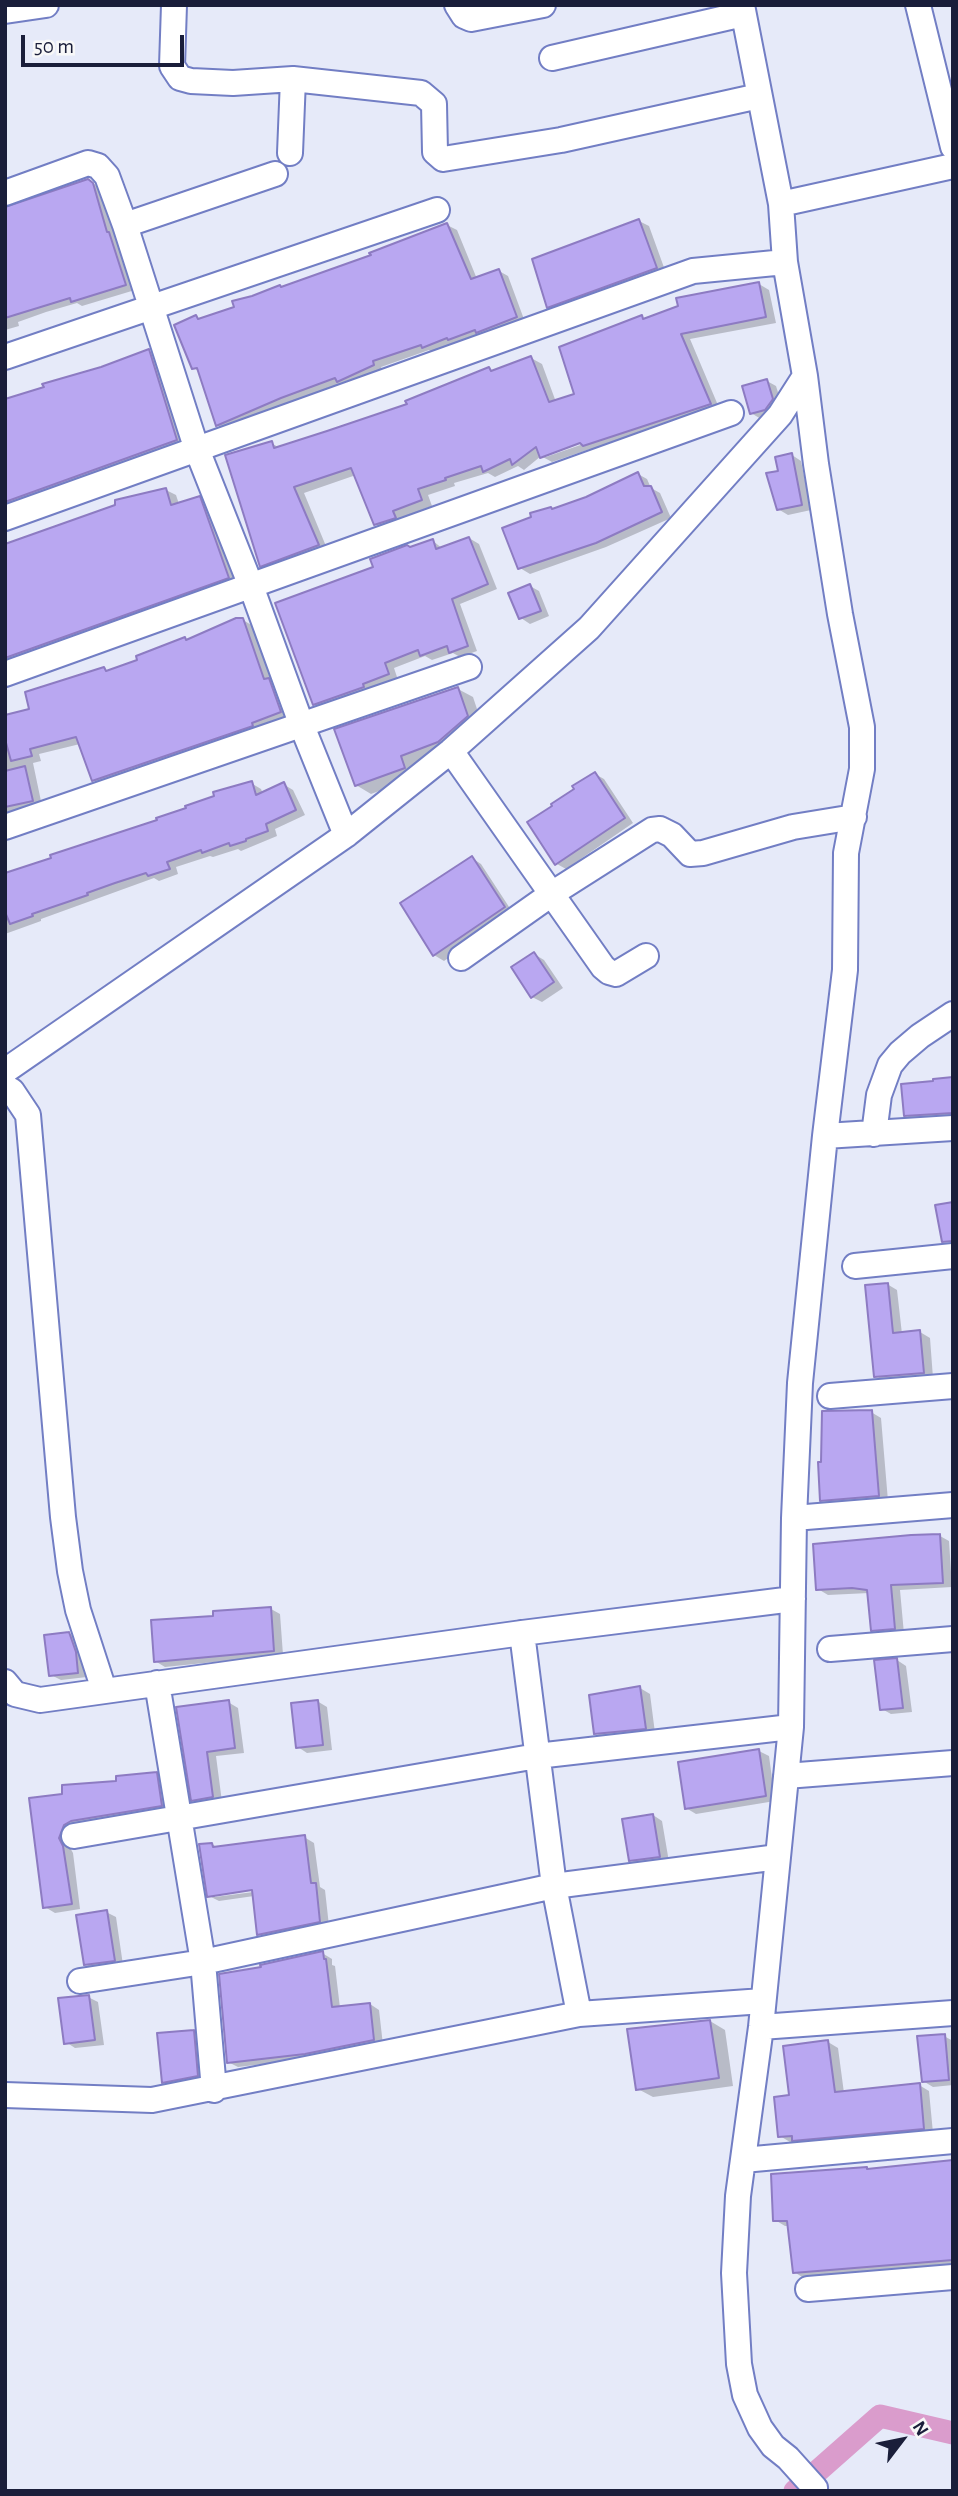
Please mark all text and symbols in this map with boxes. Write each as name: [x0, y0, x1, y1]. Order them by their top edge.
scale bar: [24, 21, 187, 65]
text: 50 m: [34, 36, 74, 57]
north arrow: [867, 2405, 937, 2475]
text: N: [909, 2418, 932, 2439]

